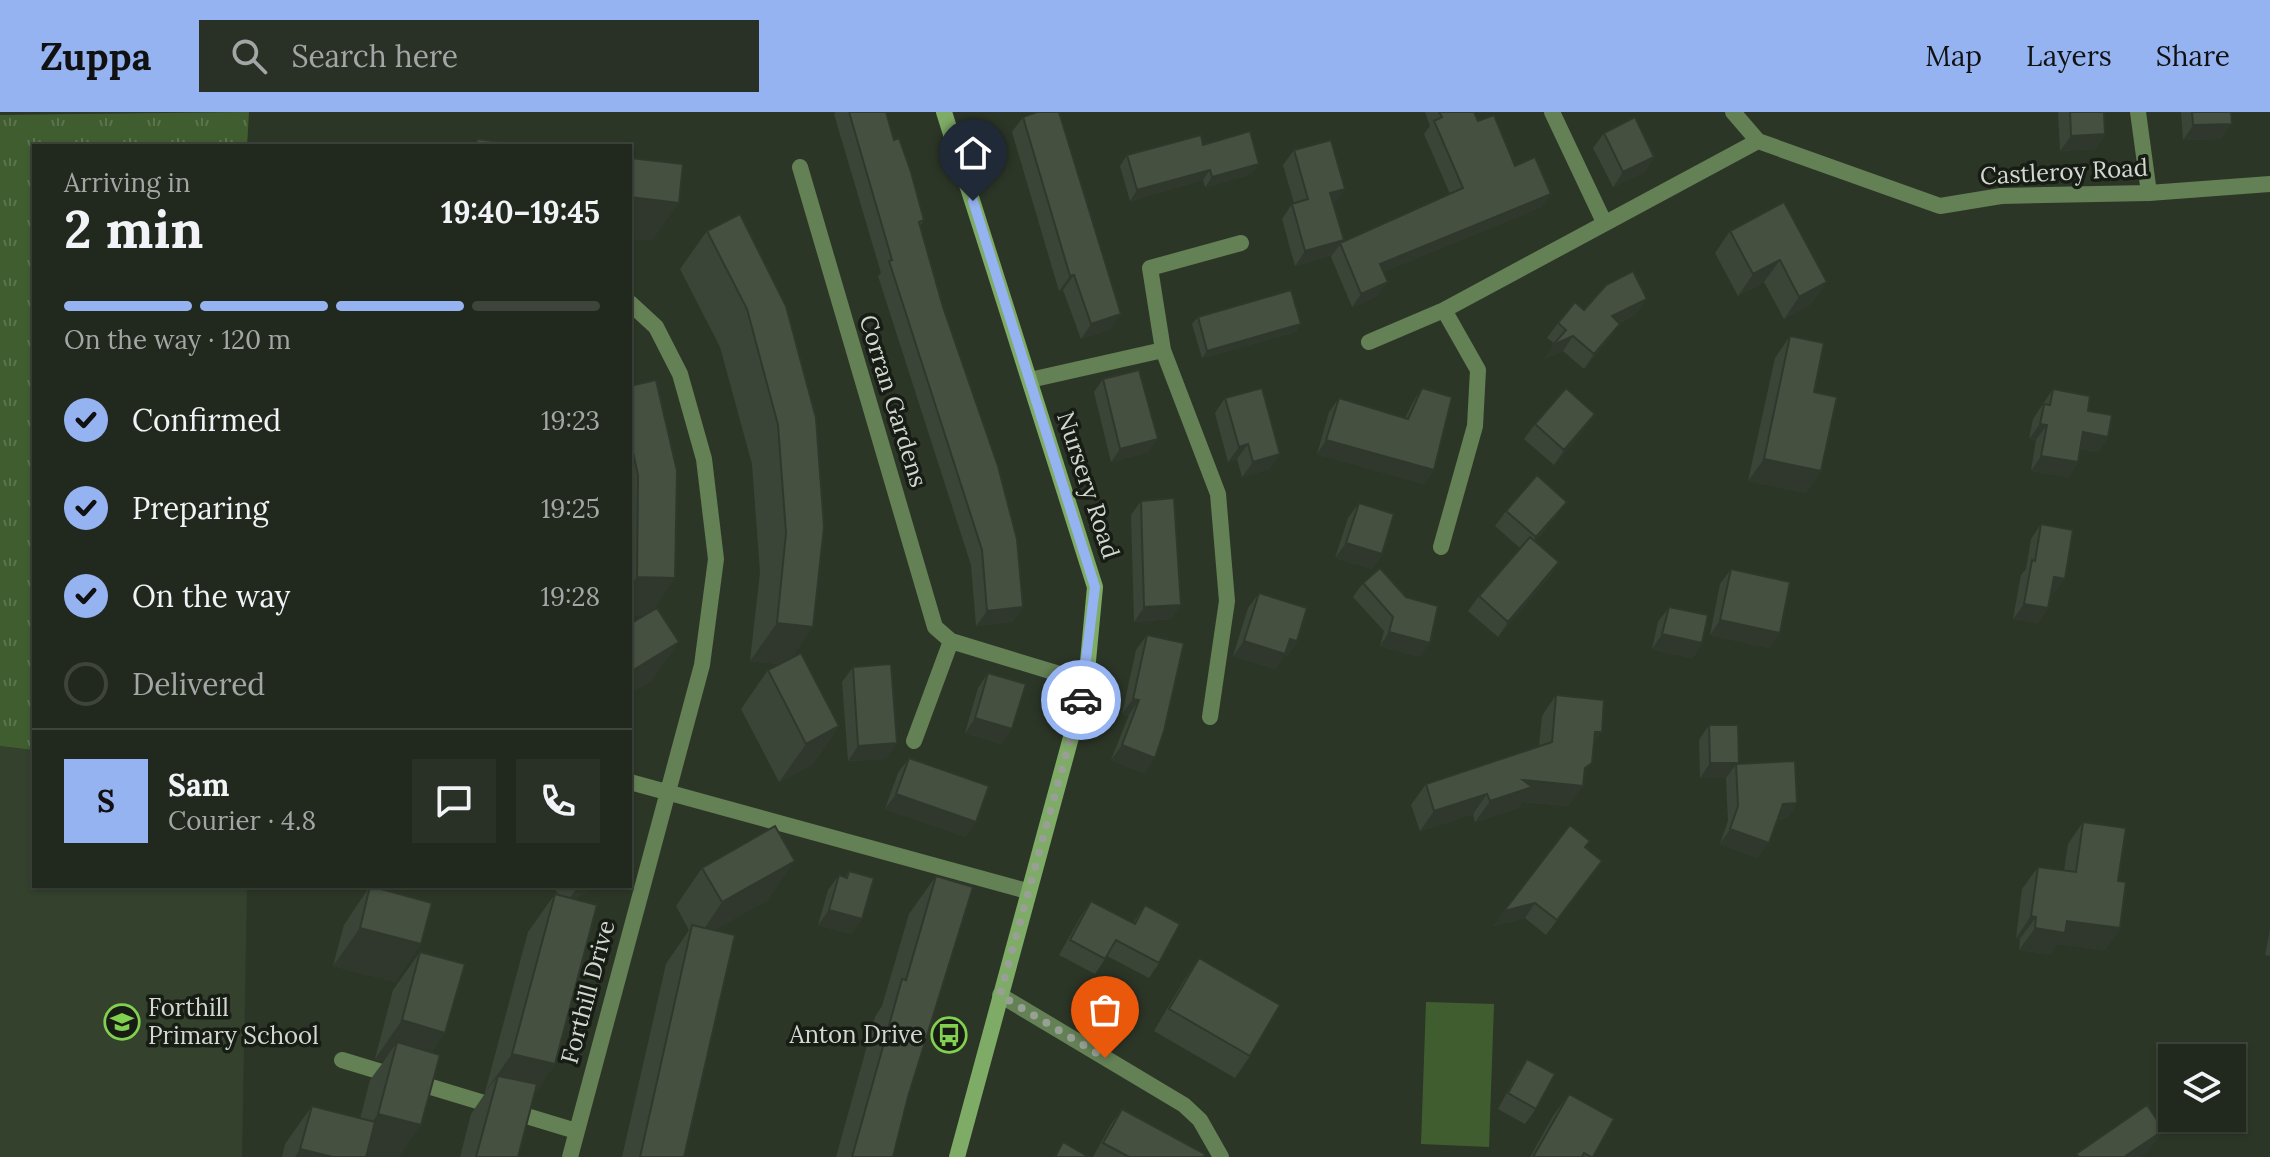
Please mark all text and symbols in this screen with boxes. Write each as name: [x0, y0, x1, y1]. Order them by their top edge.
search box: [199, 20, 759, 92]
text: Zuppa: [40, 32, 151, 80]
icon: search: [227, 34, 271, 78]
text: Search here: [291, 37, 458, 75]
text: Map: [1925, 38, 1982, 74]
text: Layers: [2026, 38, 2112, 74]
text: Share: [2156, 38, 2230, 74]
pin: [939, 119, 1007, 201]
icon: home: [951, 131, 995, 175]
street label: Castleroy Road: [1979, 152, 2149, 191]
text: Arriving in: [64, 166, 191, 199]
text: 19:40–19:45: [441, 193, 600, 231]
text: 2 min: [64, 196, 203, 262]
street label: Corran Gardens: [853, 311, 934, 491]
text: On the way · 120 m: [64, 323, 291, 356]
icon: check: [64, 398, 108, 442]
text: Confirmed: [132, 401, 281, 439]
text: 19:23: [541, 404, 600, 437]
street label: Nursery Road: [1050, 407, 1127, 562]
icon: check: [64, 486, 108, 530]
text: Preparing: [132, 489, 269, 527]
text: 19:25: [541, 492, 600, 525]
icon: check: [64, 574, 108, 618]
text: On the way: [132, 577, 290, 615]
text: 19:28: [540, 580, 600, 613]
courier: [1041, 660, 1121, 740]
text: Delivered: [132, 665, 265, 703]
icon: car: [1059, 678, 1103, 722]
button: chat: [412, 759, 496, 843]
button: phone: [516, 759, 600, 843]
text: Sam: [168, 766, 229, 804]
text: S: [97, 782, 115, 820]
text: Courier · 4.8: [168, 804, 316, 837]
street label: Forthill Drive: [553, 917, 622, 1067]
pin: [1071, 976, 1139, 1058]
icon: bag: [1083, 988, 1127, 1032]
place label: Forthill Primary School: [148, 992, 319, 1051]
school or university icon: Forthill Primary School: [103, 1003, 141, 1041]
bus stop icon: Anton Drive: [930, 1016, 968, 1054]
place label: Anton Drive: [788, 1019, 923, 1050]
map controls: [2158, 1044, 2246, 1132]
button: layers: [2158, 1044, 2246, 1132]

